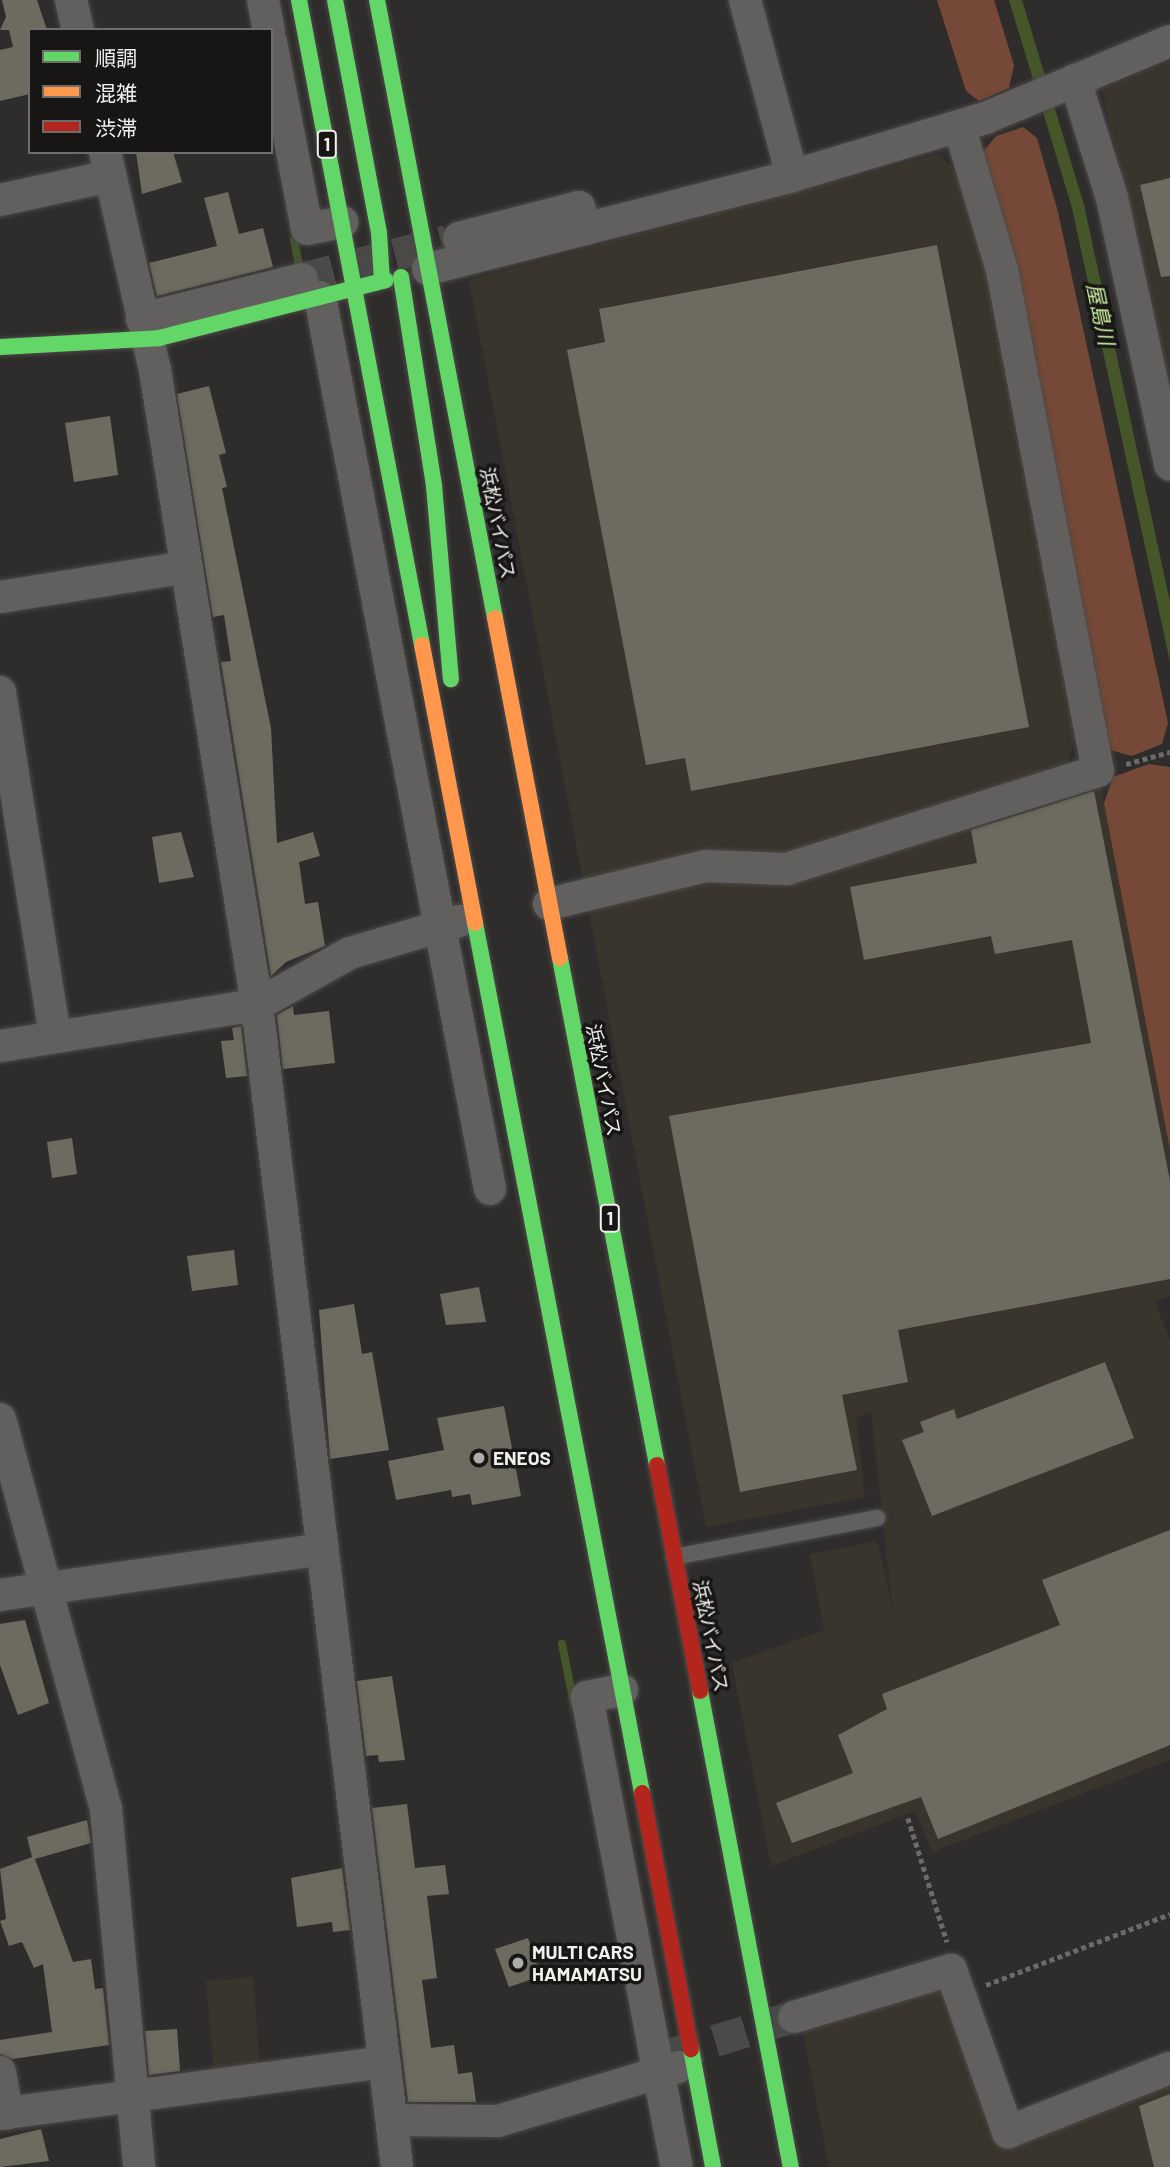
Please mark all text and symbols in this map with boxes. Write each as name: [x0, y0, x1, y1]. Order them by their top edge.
legend: [28, 28, 273, 154]
text: 順調: [95, 45, 137, 70]
text: 混雑: [95, 80, 137, 105]
text: 渋滞: [95, 115, 137, 140]
road number: 1: [316, 130, 338, 159]
water label: 屋島川: [1082, 281, 1120, 347]
street label: 浜松バイパス: [476, 465, 520, 581]
street label: 浜松バイパス: [582, 1022, 626, 1138]
road number: 1: [600, 1204, 620, 1232]
place label: ENEOS: [493, 1447, 551, 1469]
marker: ENEOS: [471, 1450, 487, 1466]
street label: 浜松バイパス: [689, 1578, 733, 1694]
place label: MULTI CARS HAMAMATSU: [532, 1941, 642, 1985]
marker: MULTI CARS HAMAMATSU: [510, 1955, 526, 1971]

